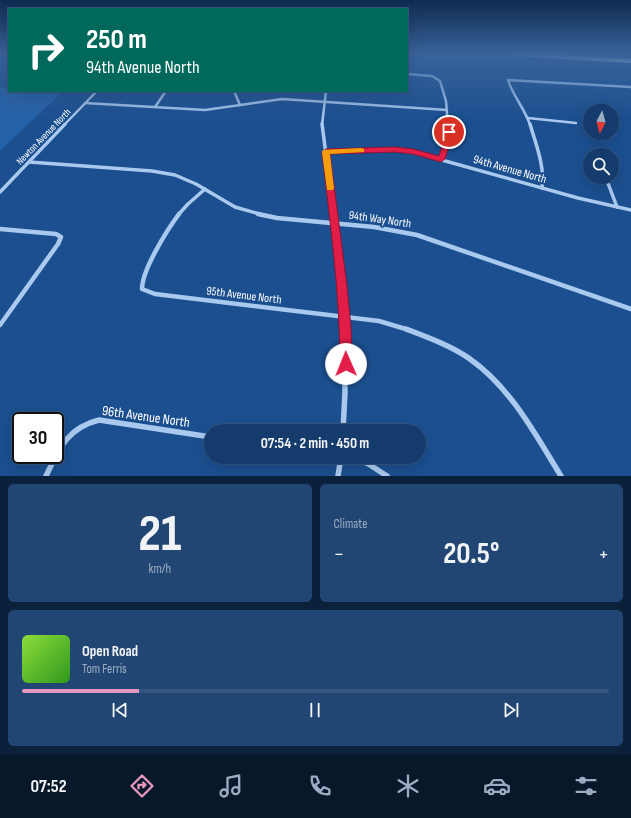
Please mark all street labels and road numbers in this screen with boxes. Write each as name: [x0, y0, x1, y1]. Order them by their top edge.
street label: Newton Avenue North: [14, 106, 73, 167]
street label: 94th Avenue North: [471, 152, 548, 187]
street label: 94th Way North: [348, 208, 412, 231]
street label: 95th Avenue North: [206, 283, 282, 308]
street label: 96th Avenue North: [101, 402, 191, 431]

